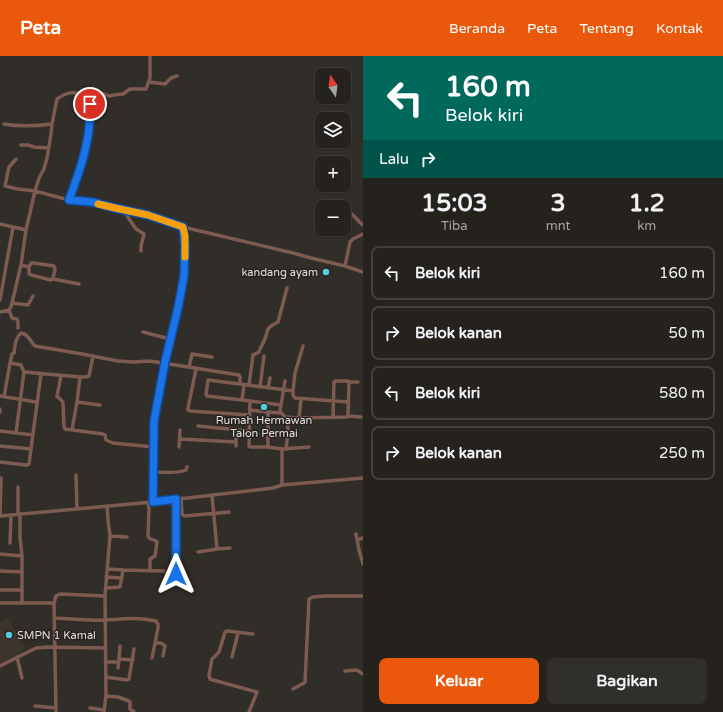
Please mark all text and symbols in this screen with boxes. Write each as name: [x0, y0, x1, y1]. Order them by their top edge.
text: Peta: [20, 17, 61, 39]
text: Beranda: [449, 20, 505, 37]
text: Peta: [527, 20, 557, 37]
text: Tentang: [579, 20, 634, 37]
text: Kontak: [656, 20, 703, 37]
north arrow: [315, 68, 351, 104]
map controls: [315, 68, 351, 236]
text: 160 m: [445, 70, 531, 104]
icon: left: [379, 72, 431, 124]
pin: [73, 87, 107, 121]
icon: arrive: [79, 93, 101, 115]
text: Belok kiri: [445, 104, 523, 126]
button: layers: [315, 112, 351, 148]
icon: right: [417, 148, 439, 170]
text: Lalu: [379, 150, 409, 168]
button: +: [315, 156, 351, 192]
text: 15:03: [421, 189, 488, 218]
text: 3: [551, 189, 566, 218]
text: 1.2: [628, 189, 665, 218]
button: −: [315, 200, 351, 236]
text: Tiba: [441, 218, 468, 234]
text: mnt: [546, 218, 570, 234]
text: km: [637, 218, 656, 234]
icon: left: [381, 262, 403, 284]
text: Belok kiri: [415, 264, 480, 282]
text: 160 m: [659, 264, 705, 282]
place label: kandang ayam: [241, 266, 318, 279]
marker: kandang ayam: [321, 267, 331, 277]
icon: right: [381, 322, 403, 344]
text: Belok kanan: [415, 324, 502, 342]
text: 50 m: [668, 324, 705, 342]
icon: left: [381, 382, 403, 404]
text: Belok kiri: [415, 384, 480, 402]
text: 580 m: [659, 384, 705, 402]
marker: Rumah Hermawan Talon Permai: [259, 402, 269, 412]
place label: Rumah Hermawan Talon Permai: [216, 414, 312, 440]
icon: right: [381, 442, 403, 464]
text: Belok kanan: [415, 444, 502, 462]
text: 250 m: [659, 444, 705, 462]
position arrow: [155, 553, 197, 595]
place label: SMPN 1 Kamal: [17, 629, 96, 642]
marker: SMPN 1 Kamal: [4, 630, 14, 640]
button: Keluar: [379, 658, 539, 704]
button: Bagikan: [547, 658, 707, 704]

